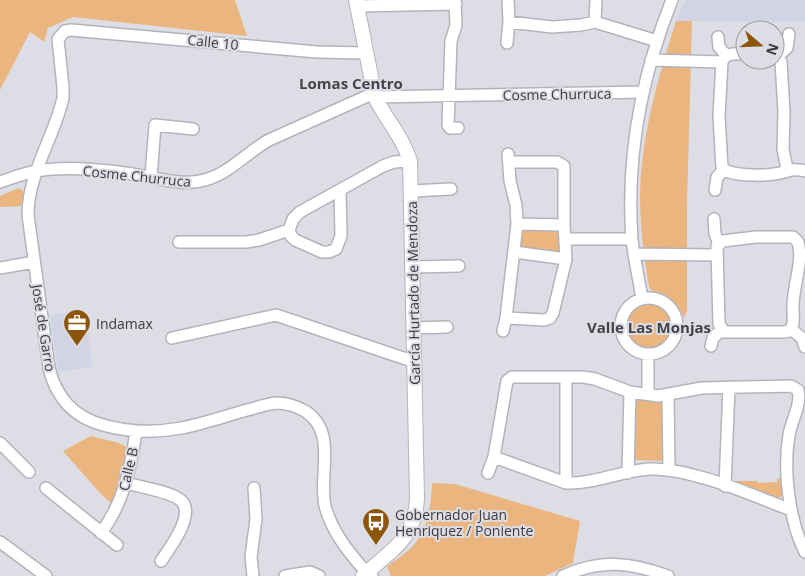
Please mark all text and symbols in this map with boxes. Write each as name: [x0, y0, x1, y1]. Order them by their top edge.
north arrow: [735, 20, 785, 70]
street label: Calle 10: [187, 30, 239, 54]
text: N: [762, 41, 784, 58]
district label: Lomas Centro: [299, 73, 403, 93]
street label: Cosme Churruca: [502, 84, 612, 104]
street label: Cosme Churruca: [82, 161, 192, 191]
street label: García Hurtado de Mendoza: [402, 201, 424, 385]
street label: José de Garro: [27, 281, 60, 373]
office icon: Indamax: [62, 308, 92, 347]
place label: Indamax: [96, 314, 154, 333]
district label: Valle Las Monjas: [587, 317, 711, 337]
street label: Calle B: [114, 445, 142, 493]
place label: Gobernador Juan Henriquez / Poniente: [395, 505, 533, 540]
bus stop icon: Gobernador Juan Henriquez / Poniente: [361, 507, 391, 546]

